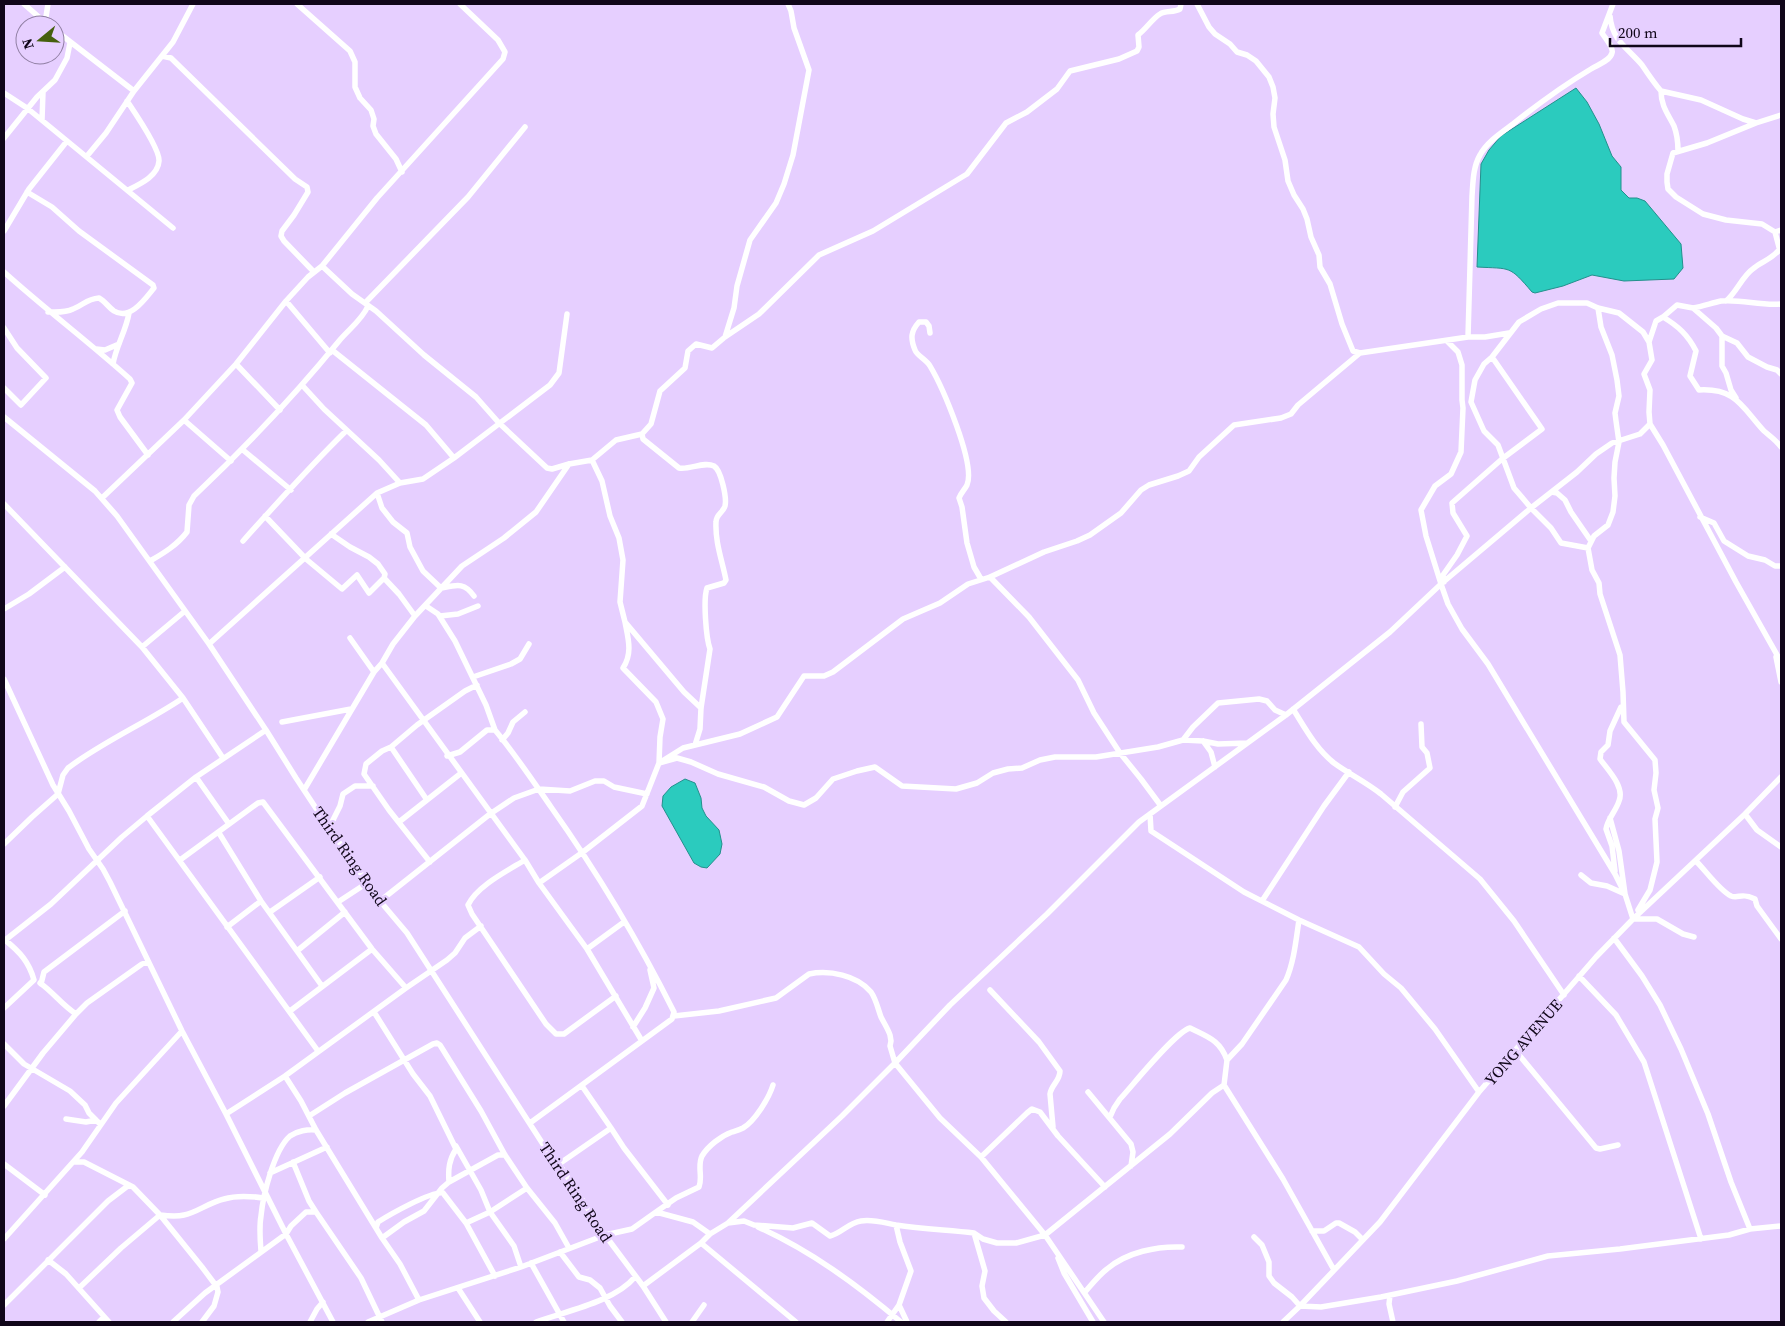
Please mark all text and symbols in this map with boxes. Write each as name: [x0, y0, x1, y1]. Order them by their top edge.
north arrow: [15, 15, 65, 65]
scale bar: [1610, 15, 1741, 47]
text: 200 m: [1618, 22, 1658, 43]
text: N: [17, 36, 39, 52]
street label: Third Ring Road: [308, 802, 392, 910]
street label: YONG AVENUE: [1479, 994, 1567, 1090]
street label: Third Ring Road: [534, 1138, 618, 1246]

